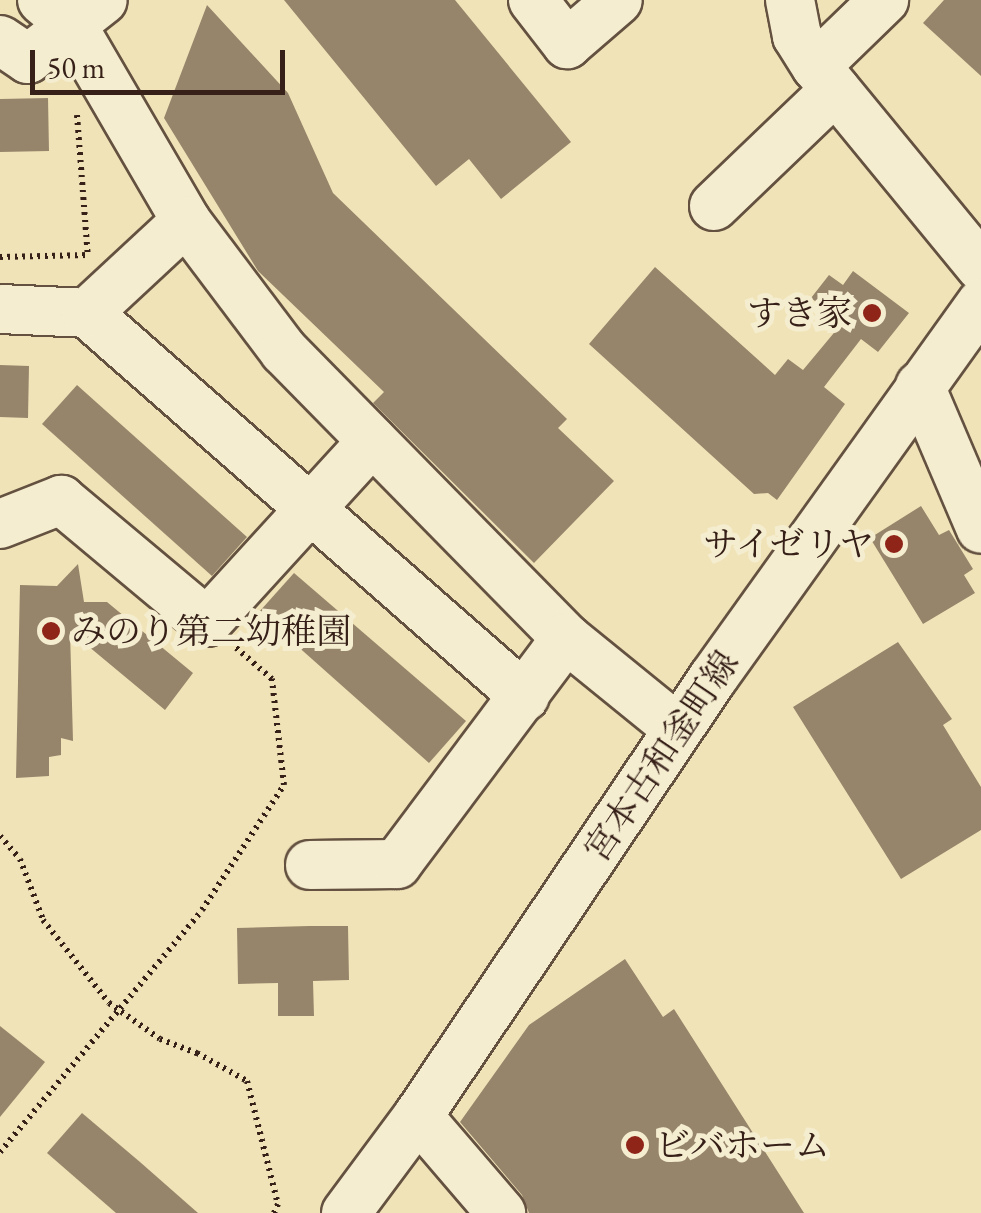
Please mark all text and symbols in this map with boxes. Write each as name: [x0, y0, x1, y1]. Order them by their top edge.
scale bar: [35, 30, 290, 92]
text: 50 m: [47, 48, 105, 87]
place label: すき家: [747, 292, 852, 334]
marker: すき家: [861, 302, 883, 324]
place label: サイゼリヤ: [699, 523, 874, 565]
marker: サイゼリヤ: [883, 533, 905, 555]
place label: みのり第二幼稚園: [71, 610, 351, 652]
marker: みのり第二幼稚園: [40, 620, 62, 642]
street label: 宮本古和釜町線: [575, 643, 747, 869]
place label: ビバホーム: [655, 1124, 830, 1166]
marker: ビバホーム: [624, 1134, 646, 1156]

